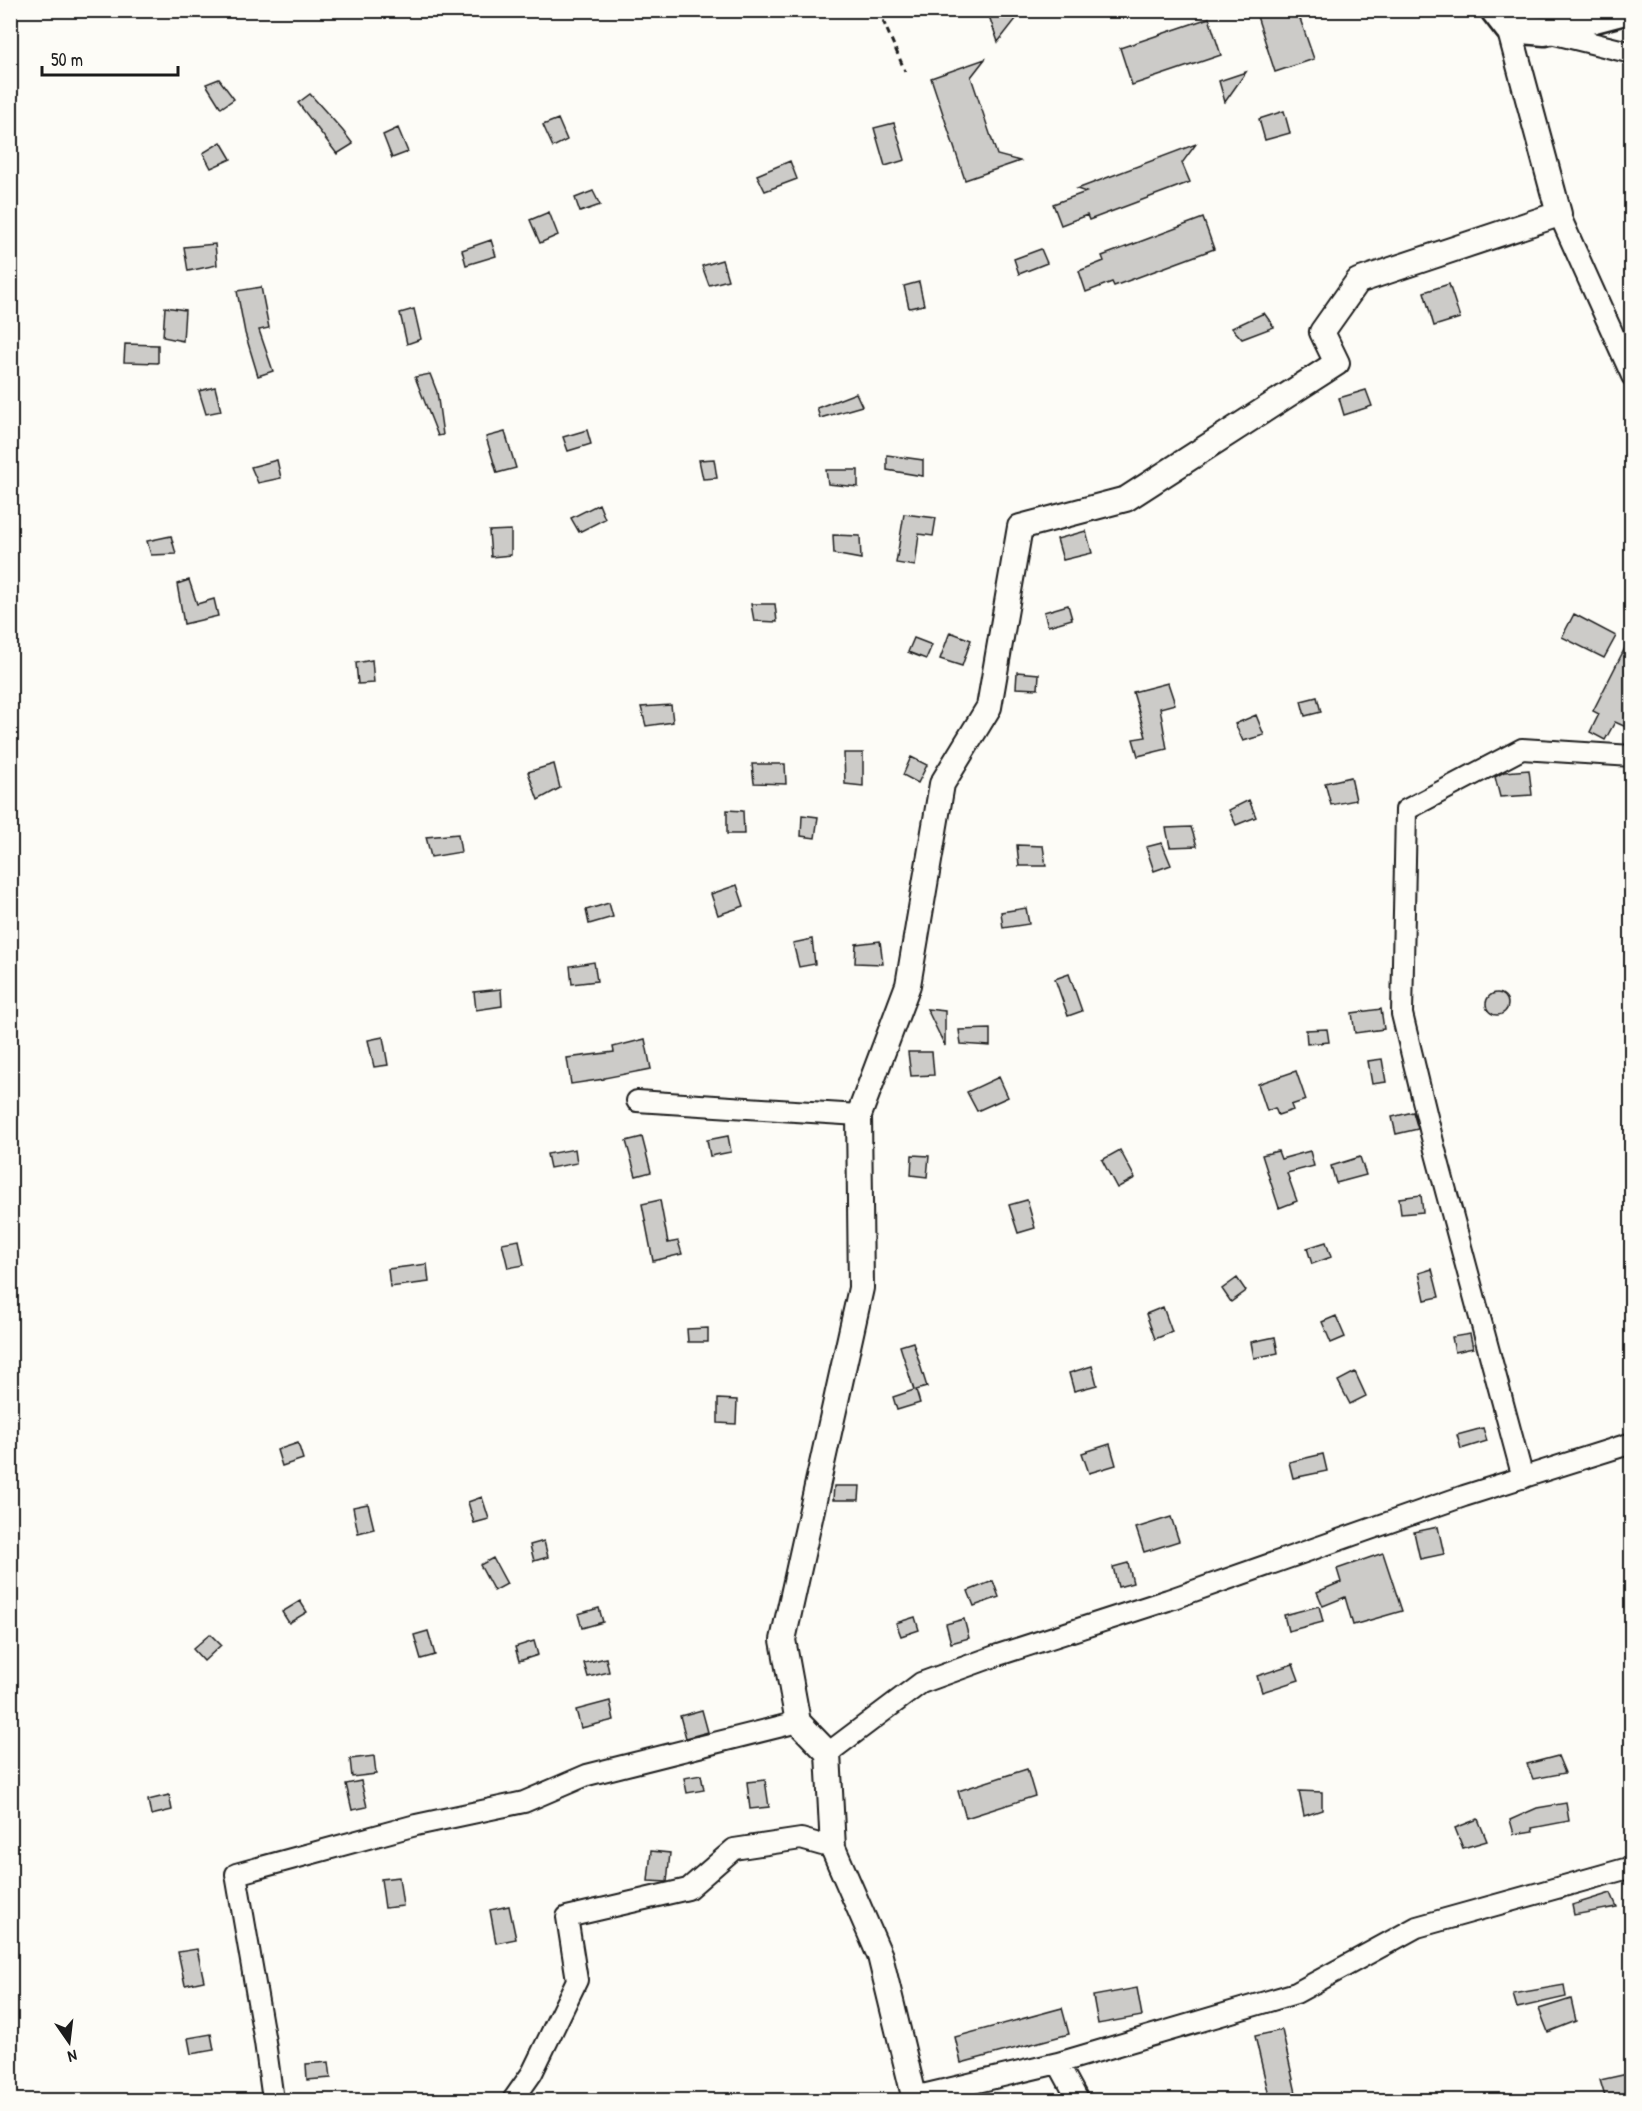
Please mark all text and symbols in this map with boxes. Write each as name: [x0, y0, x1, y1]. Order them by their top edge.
scale bar: [42, 39, 178, 77]
text: 50 m: [51, 47, 83, 72]
north arrow: [39, 2012, 99, 2072]
text: N: [65, 2045, 79, 2068]

